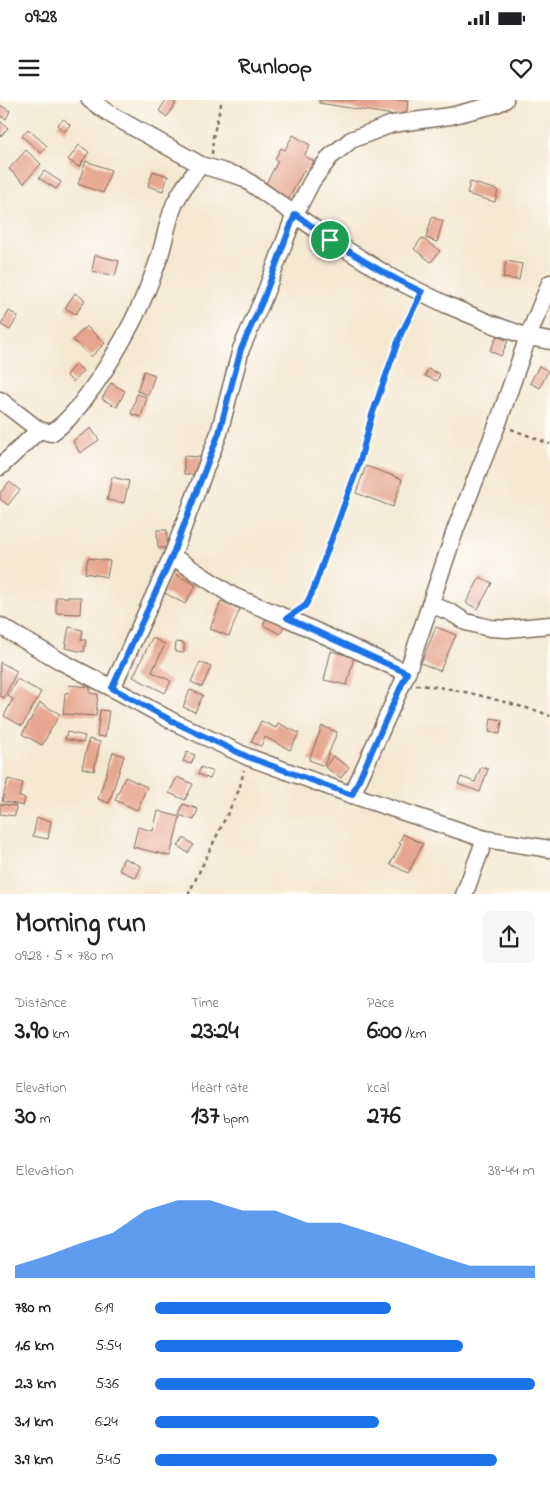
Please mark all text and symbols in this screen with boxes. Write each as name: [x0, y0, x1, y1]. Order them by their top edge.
text: 09:28: [25, 4, 57, 31]
text: Runloop: [238, 52, 312, 84]
icon: menu: [15, 54, 43, 82]
icon: heart: [507, 54, 535, 82]
pin: [309, 219, 351, 261]
icon: arrive: [316, 226, 344, 254]
text: Morning run: [15, 904, 146, 945]
button: share: [483, 911, 535, 963]
text: 09:28 · 5 × 780 m: [15, 944, 113, 968]
text: Distance: [15, 993, 67, 1014]
text: Time: [191, 993, 219, 1014]
text: Pace: [367, 993, 394, 1014]
text: 3.90: [15, 1014, 49, 1050]
text: 23:24: [191, 1014, 239, 1050]
text: 6:00: [367, 1014, 402, 1050]
text: km: [49, 1024, 69, 1045]
text: /km: [402, 1024, 427, 1045]
text: Elevation: [15, 1078, 66, 1099]
text: Heart rate: [191, 1078, 248, 1099]
text: kcal: [367, 1078, 389, 1099]
text: 30: [15, 1099, 36, 1135]
text: 137: [191, 1099, 220, 1135]
text: 276: [367, 1099, 401, 1135]
text: m: [36, 1109, 51, 1130]
text: bpm: [220, 1109, 249, 1130]
text: Elevation: [15, 1159, 74, 1183]
text: 38–44 m: [488, 1159, 535, 1183]
text: 780 m: [15, 1296, 51, 1320]
text: 6:19: [95, 1296, 113, 1320]
text: 1.6 km: [15, 1334, 54, 1358]
text: 5:54: [95, 1334, 121, 1358]
text: 2.3 km: [15, 1372, 56, 1396]
text: 5:36: [95, 1372, 119, 1396]
text: 3.1 km: [15, 1410, 53, 1434]
text: 6:24: [95, 1410, 118, 1434]
text: 3.9 km: [15, 1448, 53, 1472]
text: 5:45: [95, 1448, 121, 1472]

